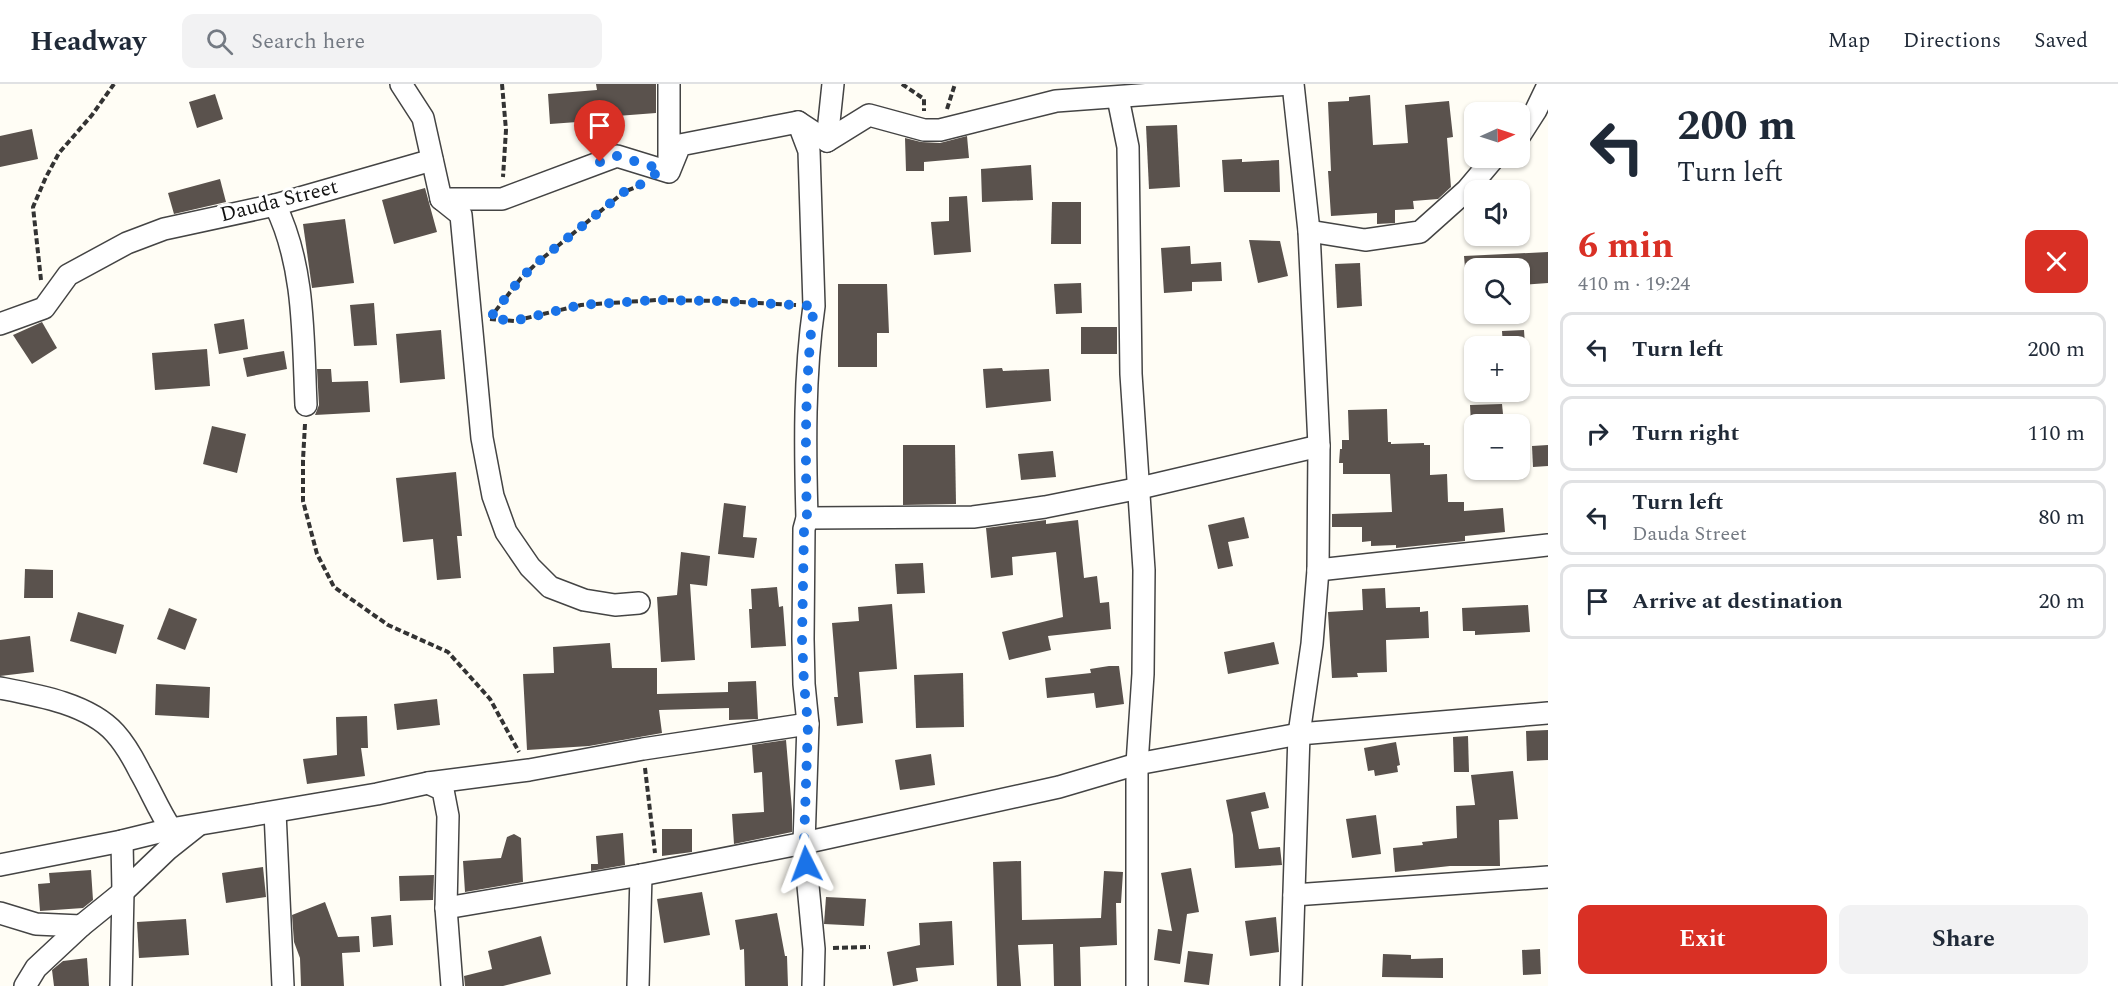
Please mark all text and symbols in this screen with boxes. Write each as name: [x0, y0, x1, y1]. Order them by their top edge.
search box: [182, 14, 602, 68]
text: Headway: [30, 20, 146, 63]
icon: search: [203, 25, 236, 58]
text: Search here: [251, 25, 365, 58]
text: Map: [1828, 25, 1870, 57]
text: Directions: [1903, 25, 2001, 57]
text: Saved: [2034, 25, 2088, 57]
text: 200 m: [1677, 95, 1796, 158]
pin: [574, 100, 625, 162]
north arrow: [1464, 102, 1530, 168]
map controls: [1464, 102, 1530, 480]
icon: left: [1578, 108, 1656, 186]
icon: arrive: [583, 109, 616, 142]
text: Turn left: [1677, 152, 1783, 194]
street label: Dauda Street: [217, 171, 341, 231]
button: sound: [1464, 180, 1530, 246]
text: 6 min: [1578, 219, 1674, 274]
button: close: [2025, 230, 2088, 293]
button: search: [1464, 258, 1530, 324]
text: 410 m · 19:24: [1578, 269, 1690, 299]
icon: left: [1581, 333, 1614, 366]
text: Turn left: [1632, 333, 1724, 366]
text: 200 m: [2028, 333, 2085, 366]
button: +: [1464, 336, 1530, 402]
button: −: [1464, 414, 1530, 480]
icon: right: [1581, 417, 1614, 450]
text: Turn right: [1632, 417, 1739, 450]
text: 110 m: [2028, 417, 2085, 450]
text: Turn left: [1632, 486, 1724, 519]
icon: left: [1581, 501, 1614, 534]
text: 80 m: [2039, 501, 2085, 534]
text: Dauda Street: [1632, 519, 1747, 549]
icon: arrive: [1581, 585, 1614, 618]
text: Arrive at destination: [1632, 585, 1843, 618]
text: 20 m: [2039, 585, 2085, 618]
position arrow: [774, 832, 838, 896]
button: Exit: [1578, 905, 1827, 974]
button: Share: [1839, 905, 2088, 974]

